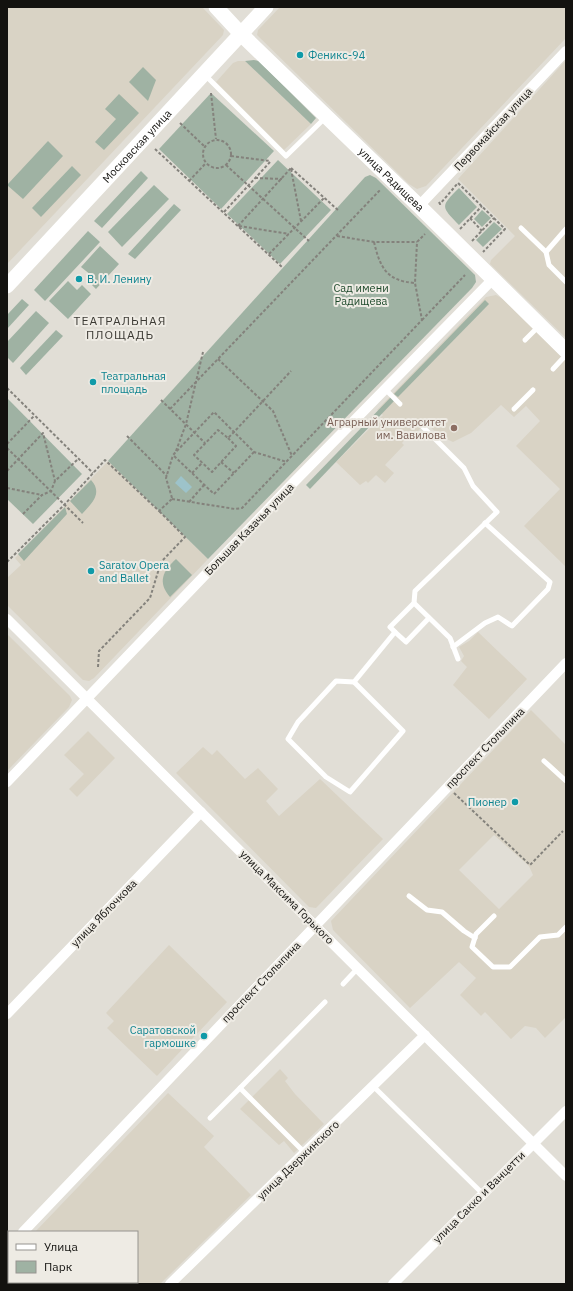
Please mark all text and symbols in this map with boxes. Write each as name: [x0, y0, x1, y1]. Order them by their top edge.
place label: Феникс-94: [308, 48, 366, 62]
marker: Феникс-94: [295, 50, 305, 60]
street label: Первомайская улица: [451, 84, 535, 174]
street label: Московская улица: [99, 106, 175, 186]
street label: улица Радищева: [356, 144, 427, 214]
place label: В. И. Ленину: [87, 272, 152, 286]
marker: В. И. Ленину: [74, 274, 84, 284]
park label: Сад имени Радищева: [333, 281, 389, 308]
district label: ТЕАТРАЛЬНАЯ ПЛОЩАДЬ: [74, 313, 166, 342]
place label: Театральная площадь: [101, 369, 166, 396]
marker: Театральная площадь: [88, 377, 98, 387]
place label: Аграрный университет им. Вавилова: [327, 415, 446, 442]
marker: Аграрный университет им. Вавилова: [449, 423, 459, 433]
street label: Большая Казачья улица: [201, 480, 297, 578]
place label: Saratov Opera and Ballet: [99, 558, 169, 585]
marker: Saratov Opera and Ballet: [86, 566, 96, 576]
street label: проспект Столыпина: [443, 704, 528, 792]
place label: Пионер: [468, 795, 507, 809]
marker: Пионер: [510, 797, 520, 807]
street label: улица Максима Горького: [237, 847, 337, 947]
street label: улица Яблочкова: [68, 876, 140, 950]
street label: проспект Столыпина: [219, 938, 304, 1026]
place label: Саратовской гармошке: [130, 1023, 196, 1050]
marker: Саратовской гармошке: [199, 1031, 209, 1041]
street label: улица Дзержинского: [254, 1117, 342, 1203]
street label: улица Сакко и Ванцетти: [430, 1148, 528, 1246]
legend: [8, 1231, 138, 1283]
text: Улица: [44, 1239, 78, 1254]
text: Парк: [44, 1259, 73, 1274]

